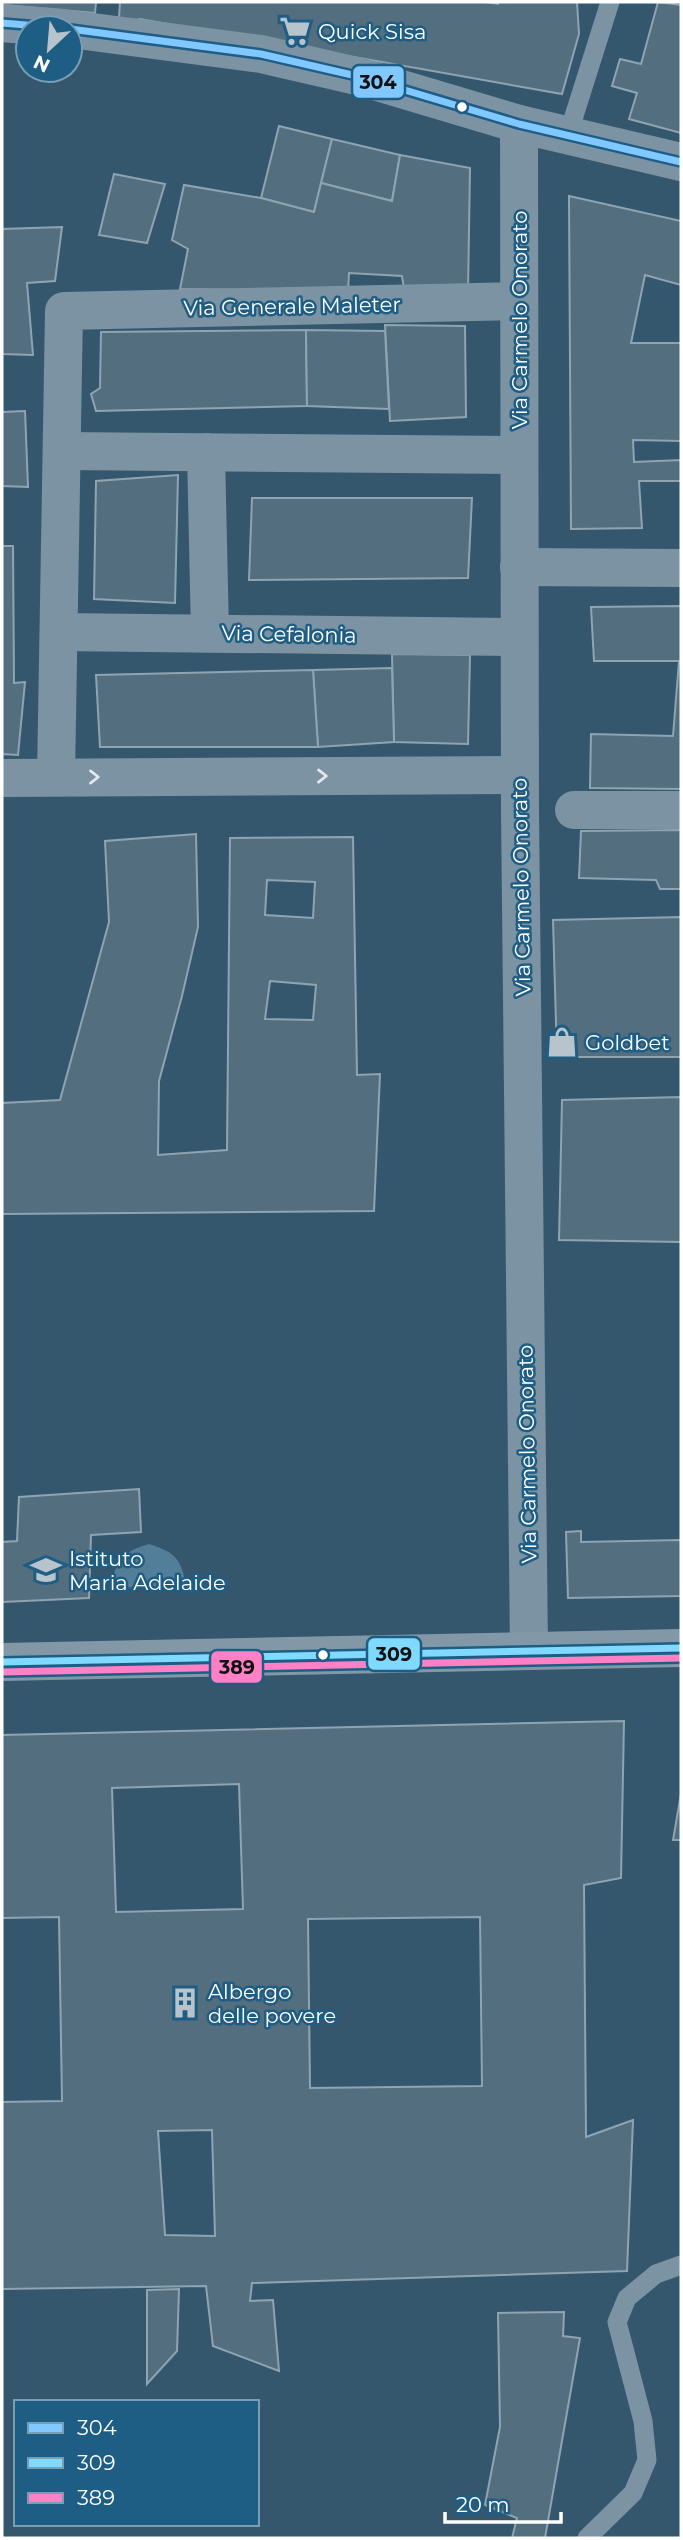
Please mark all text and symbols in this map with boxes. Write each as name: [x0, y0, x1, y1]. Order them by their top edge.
north arrow: [14, 14, 84, 84]
supermarket icon: Quick Sisa: [278, 14, 312, 48]
place label: Quick Sisa: [318, 19, 426, 44]
text: N: [30, 50, 54, 78]
line badge: 304: [352, 65, 405, 99]
text: 304: [358, 71, 397, 94]
unlabelled marker: [455, 100, 469, 114]
street label: Via Carmelo Onorato: [507, 211, 532, 429]
street label: Via Generale Maleter: [183, 292, 401, 320]
street label: Via Cefalonia: [221, 620, 357, 648]
one-way arrow: [317, 768, 328, 784]
one-way arrow: [90, 769, 100, 785]
street label: Via Carmelo Onorato: [507, 777, 535, 997]
shop icon: Goldbet: [545, 1025, 579, 1059]
place label: Goldbet: [585, 1030, 670, 1055]
street label: Via Carmelo Onorato: [513, 1344, 541, 1564]
place label: Istituto Maria Adelaide: [69, 1546, 226, 1595]
school or university icon: Istituto Maria Adelaide: [29, 1553, 63, 1587]
line badge: 309: [367, 1637, 421, 1671]
text: 309: [375, 1643, 412, 1666]
unlabelled marker: [316, 1648, 330, 1662]
line badge: 389: [210, 1650, 263, 1684]
text: 389: [218, 1656, 255, 1679]
place label: Albergo delle povere: [208, 1979, 336, 2028]
building icon: Albergo delle povere: [168, 1986, 202, 2020]
legend: [14, 2400, 259, 2526]
text: 304: [77, 2415, 117, 2440]
text: 309: [77, 2450, 116, 2475]
scale bar: [445, 2480, 560, 2524]
text: 389: [77, 2485, 115, 2510]
text: 20 m: [456, 2492, 510, 2517]

